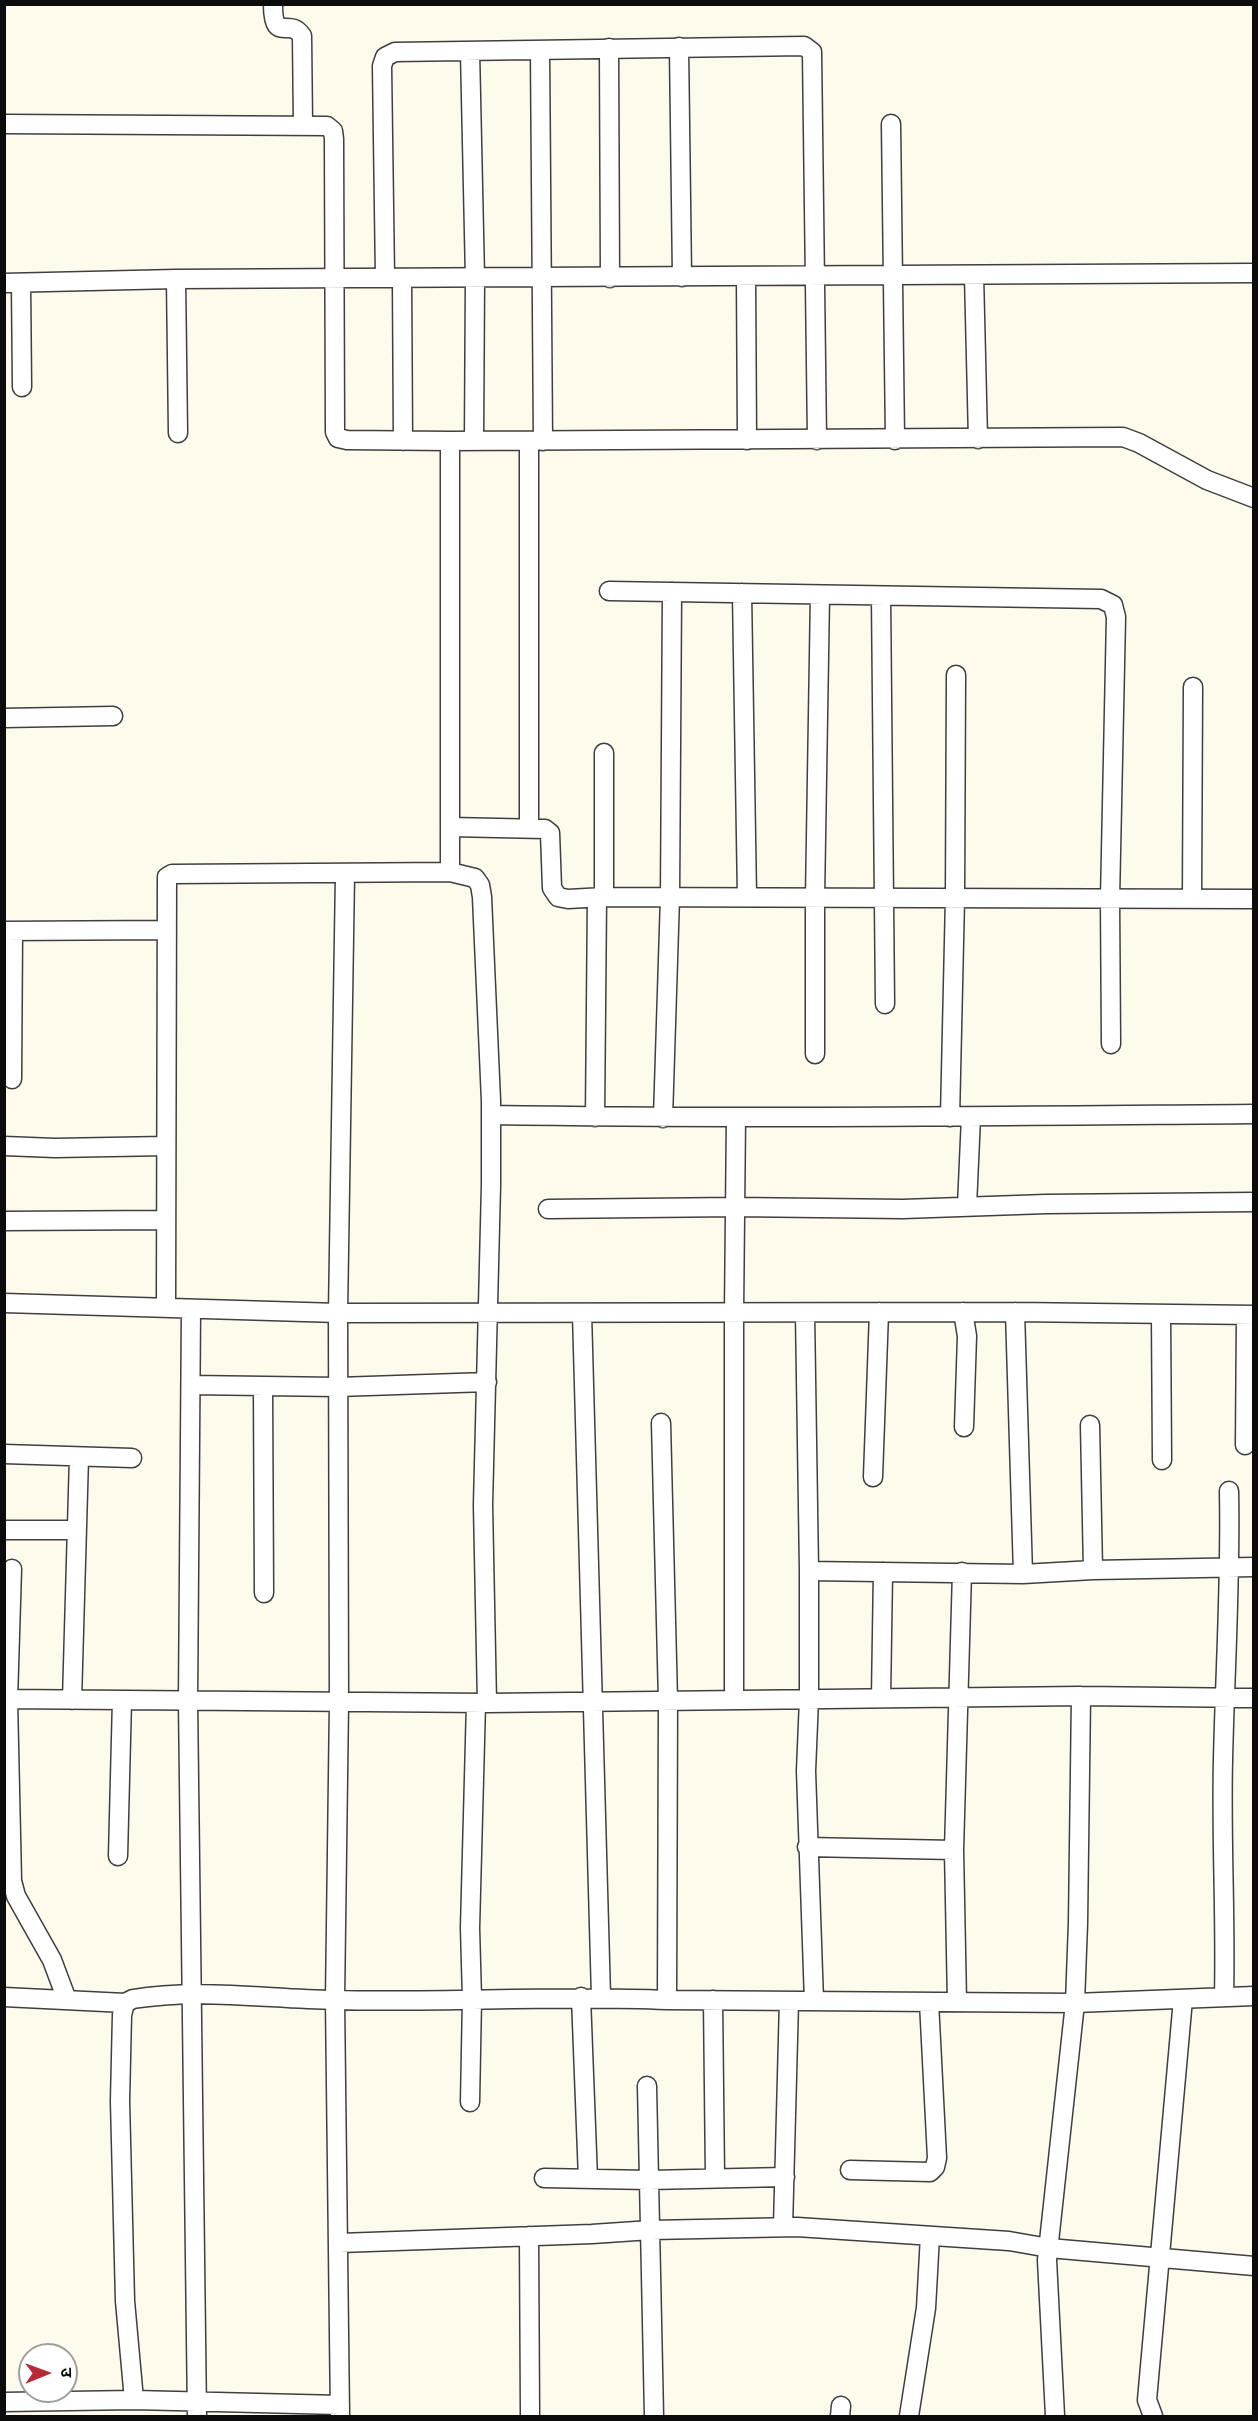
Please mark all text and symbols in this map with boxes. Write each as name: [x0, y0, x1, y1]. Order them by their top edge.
north arrow: [18, 2343, 78, 2403]
text: उ: [54, 2368, 75, 2378]

